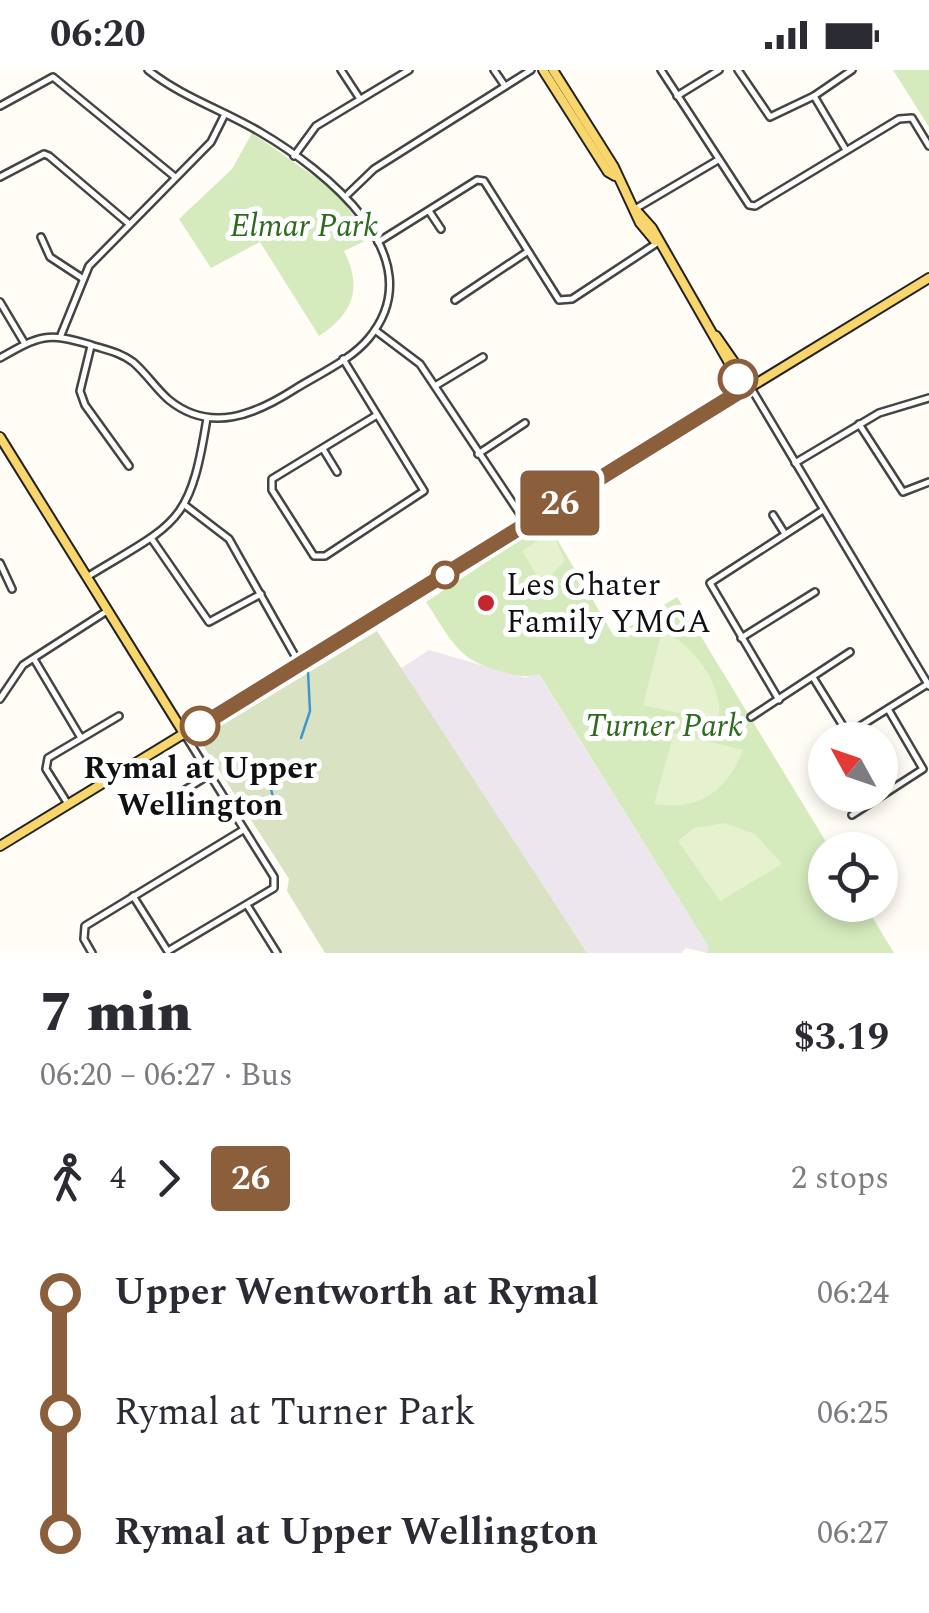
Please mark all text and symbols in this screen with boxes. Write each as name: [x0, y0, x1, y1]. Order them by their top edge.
text: 06:20: [50, 6, 145, 64]
park label: Elmar Park: [230, 202, 378, 251]
unlabelled marker: [719, 360, 757, 398]
line badge: 26: [515, 470, 605, 536]
text: 26: [540, 477, 580, 530]
place label: Les Chater Family YMCA: [506, 561, 711, 647]
unlabelled marker: [432, 562, 458, 588]
marker: Les Chater Family YMCA: [475, 592, 497, 614]
park label: Turner Park: [585, 702, 743, 751]
marker: Rymal at Upper Wellington: [181, 707, 219, 745]
north arrow: [808, 722, 898, 812]
map controls: [808, 722, 898, 922]
place label: Rymal at Upper Wellington: [83, 744, 317, 830]
button: locate: [808, 832, 898, 922]
text: 7 min: [40, 972, 192, 1055]
text: $3.19: [794, 1009, 889, 1067]
text: 06:20 – 06:27 · Bus: [40, 1051, 293, 1100]
icon: walk: [40, 1151, 95, 1206]
icon: forward: [141, 1151, 196, 1206]
text: 26: [231, 1152, 270, 1205]
text: 4: [110, 1154, 126, 1203]
text: 2 stops: [791, 1154, 889, 1203]
text: Upper Wentworth at Rymal: [114, 1264, 599, 1322]
text: 06:24: [817, 1269, 889, 1318]
text: Rymal at Turner Park: [114, 1384, 476, 1442]
text: 06:25: [817, 1389, 889, 1438]
text: Rymal at Upper Wellington: [114, 1504, 598, 1562]
text: 06:27: [817, 1509, 889, 1558]

